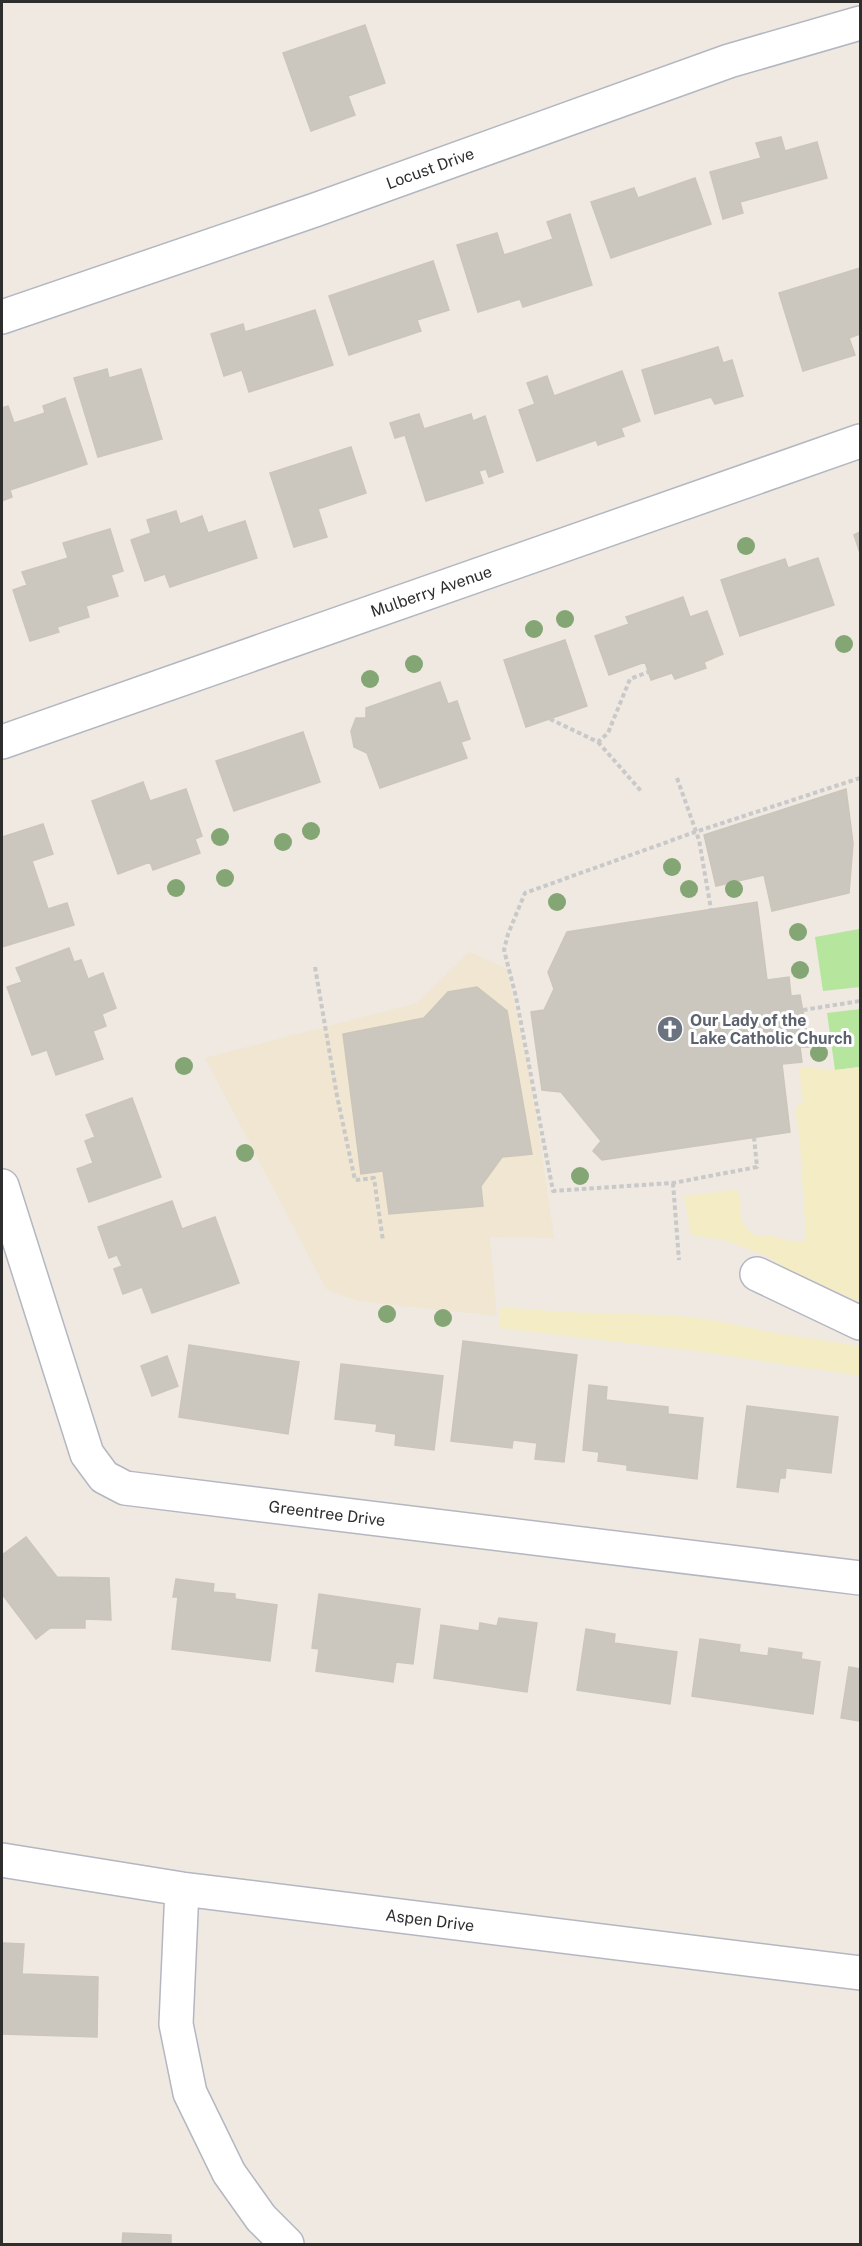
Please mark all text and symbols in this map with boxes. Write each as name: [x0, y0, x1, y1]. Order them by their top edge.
street label: Locust Drive: [384, 144, 477, 193]
street label: Mulberry Avenue: [368, 562, 494, 621]
place label: Our Lady of the Lake Catholic Church: [690, 1011, 852, 1048]
church icon: Our Lady of the Lake Catholic Church: [655, 1014, 685, 1044]
street label: Greentree Drive: [268, 1497, 386, 1530]
street label: Aspen Drive: [385, 1906, 475, 1935]

